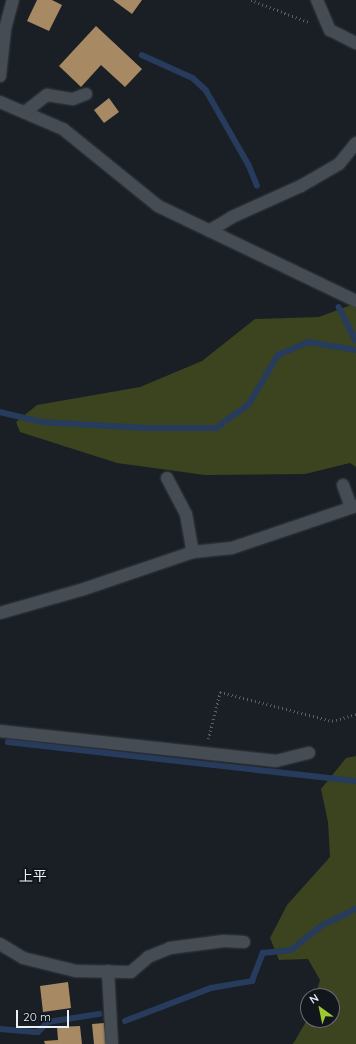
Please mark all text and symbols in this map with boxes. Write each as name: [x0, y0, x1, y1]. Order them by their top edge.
district label: 上平: [19, 868, 47, 884]
north arrow: [300, 988, 340, 1028]
text: N: [307, 991, 321, 1007]
scale bar: [18, 1002, 71, 1028]
text: 20 m: [23, 1009, 51, 1024]

